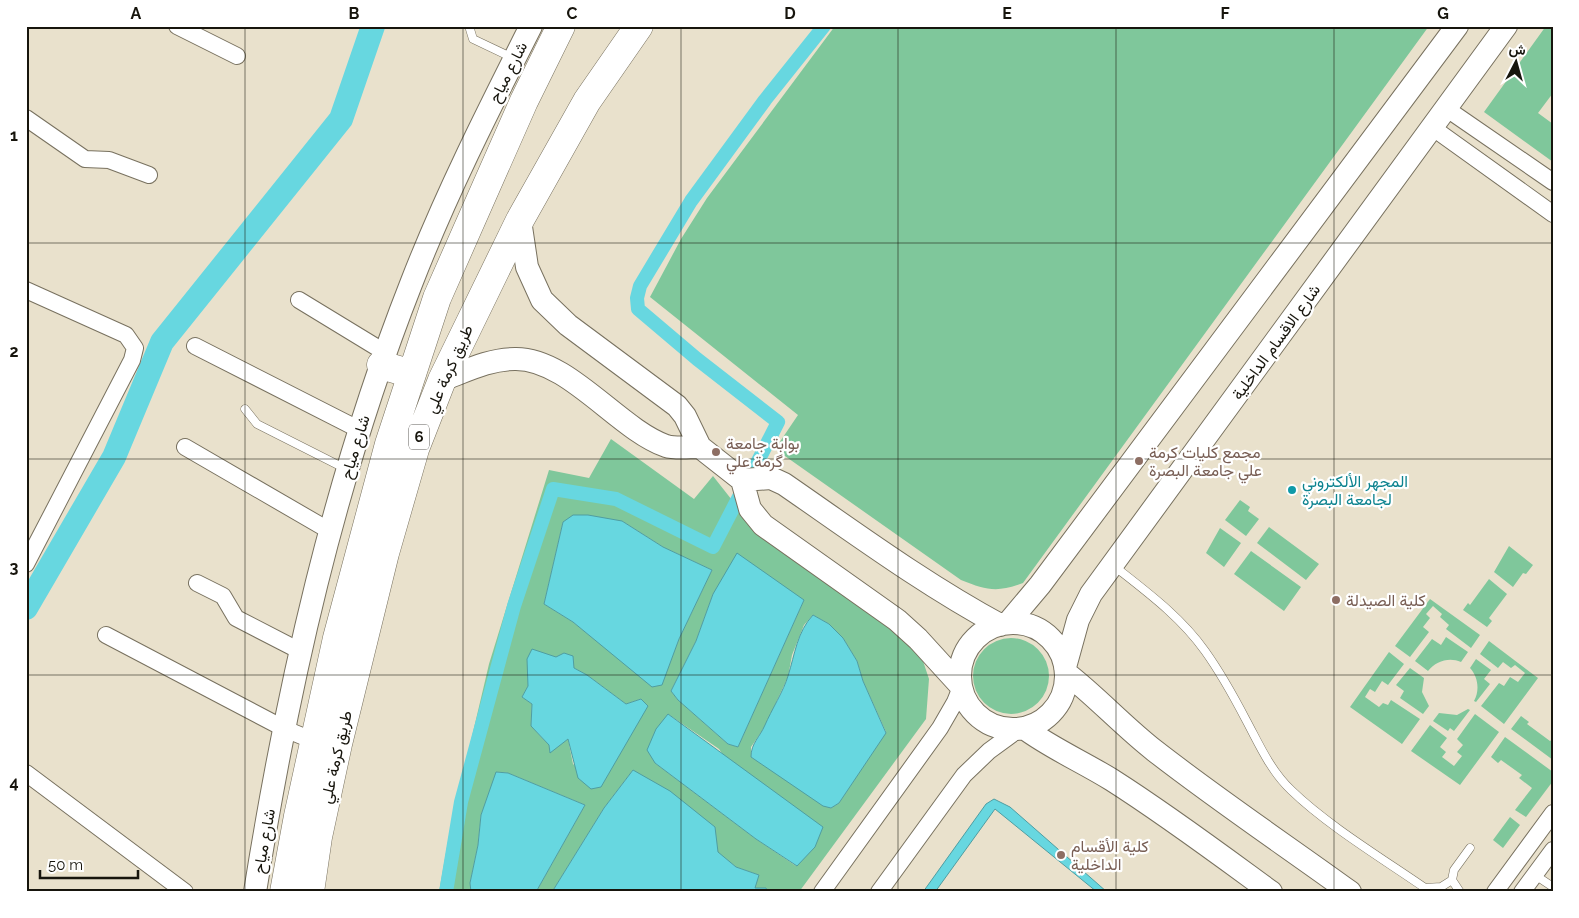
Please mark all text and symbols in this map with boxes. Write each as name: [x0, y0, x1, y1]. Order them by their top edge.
text: A: [131, 4, 142, 23]
text: B: [349, 4, 360, 23]
text: C: [567, 4, 578, 23]
text: D: [784, 4, 796, 23]
text: E: [1002, 4, 1012, 23]
text: F: [1220, 4, 1230, 23]
text: G: [1437, 4, 1449, 23]
north arrow: [1492, 38, 1542, 88]
street label: شارع مياح: [485, 39, 533, 106]
text: ش: [1508, 40, 1527, 59]
text: 1: [10, 126, 18, 145]
street label: شارع الاقسام الداخلية: [1228, 281, 1326, 405]
street label: طريق كرمة علي: [421, 322, 481, 418]
text: 2: [9, 342, 19, 361]
street label: شارع مياح: [336, 413, 376, 482]
road number: 6: [409, 424, 429, 450]
place label: بوابة جامعة گرمة علي: [726, 434, 800, 475]
place label: مجمع كليات كرمة علي جامعة البصرة: [1149, 443, 1262, 484]
marker: بوابة جامعة گرمة علي: [710, 446, 722, 458]
marker: مجمع كليات كرمة علي جامعة البصرة: [1133, 455, 1145, 467]
place label: المجهر الألكتروني لجامعة البصرة: [1302, 472, 1408, 510]
marker: المجهر الألكتروني لجامعة البصرة: [1286, 484, 1298, 496]
text: 3: [10, 558, 19, 577]
place label: كلية الصيدلة: [1346, 591, 1426, 610]
marker: كلية الصيدلة: [1330, 594, 1342, 606]
street label: طريق كرمة علي: [316, 709, 360, 806]
text: 4: [9, 773, 19, 792]
street label: شارع مياح: [249, 807, 281, 875]
place label: كلية الأقسام الداخلية: [1071, 837, 1149, 874]
scale bar: [40, 848, 138, 880]
marker: كلية الأقسام الداخلية: [1055, 849, 1067, 861]
text: 50 m: [48, 856, 83, 874]

